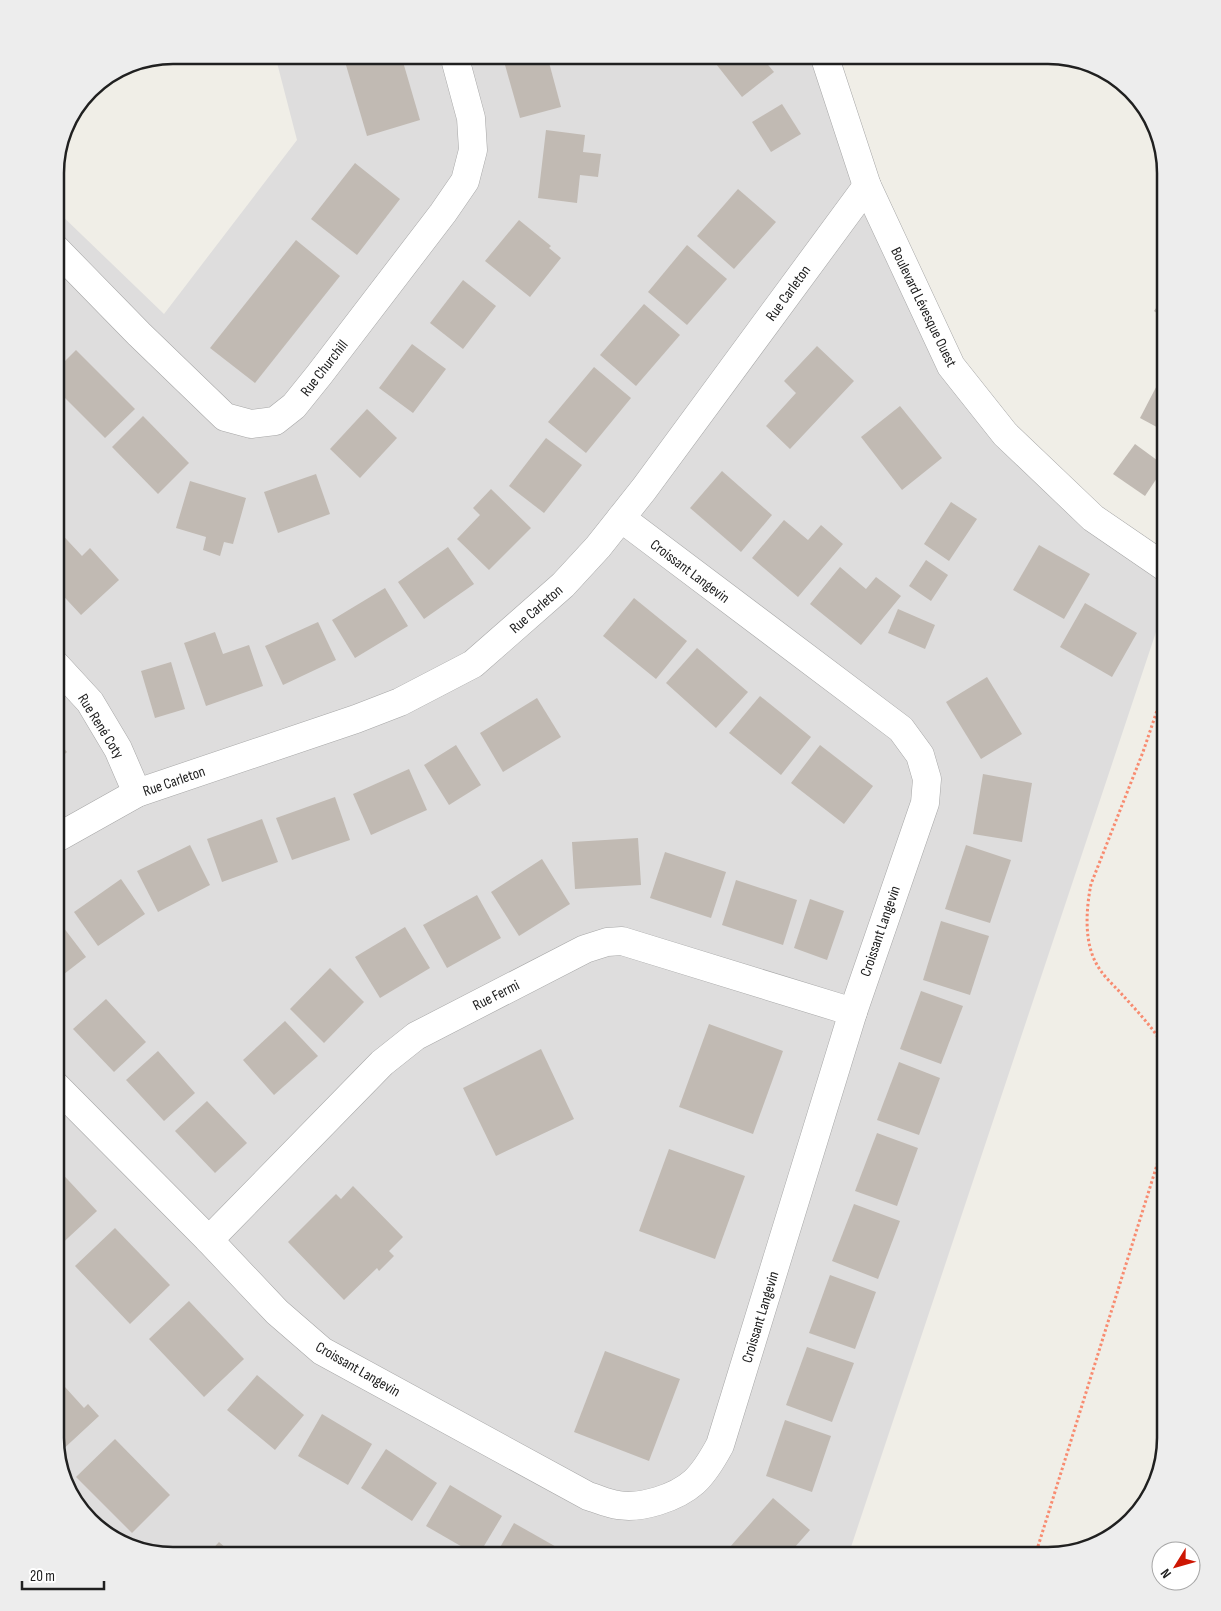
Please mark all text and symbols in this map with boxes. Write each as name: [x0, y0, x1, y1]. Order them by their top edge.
street label: Boulevard Lévesque Ouest: [886, 244, 961, 371]
street label: Rue Carleton: [762, 262, 815, 325]
street label: Rue Churchill: [296, 336, 352, 400]
street label: Croissant Langevin: [646, 535, 733, 607]
street label: Rue Carleton: [506, 581, 567, 638]
street label: Rue René Coty: [73, 690, 128, 762]
street label: Rue Carleton: [141, 762, 208, 801]
street label: Croissant Langevin: [856, 883, 905, 979]
street label: Rue Fermi: [470, 976, 523, 1015]
street label: Croissant Langevin: [738, 1269, 783, 1365]
street label: Croissant Langevin: [312, 1338, 404, 1401]
north arrow: [1151, 1541, 1201, 1591]
scale bar: [22, 1558, 105, 1590]
text: N: [1157, 1565, 1175, 1582]
text: 20 m: [30, 1567, 55, 1586]

